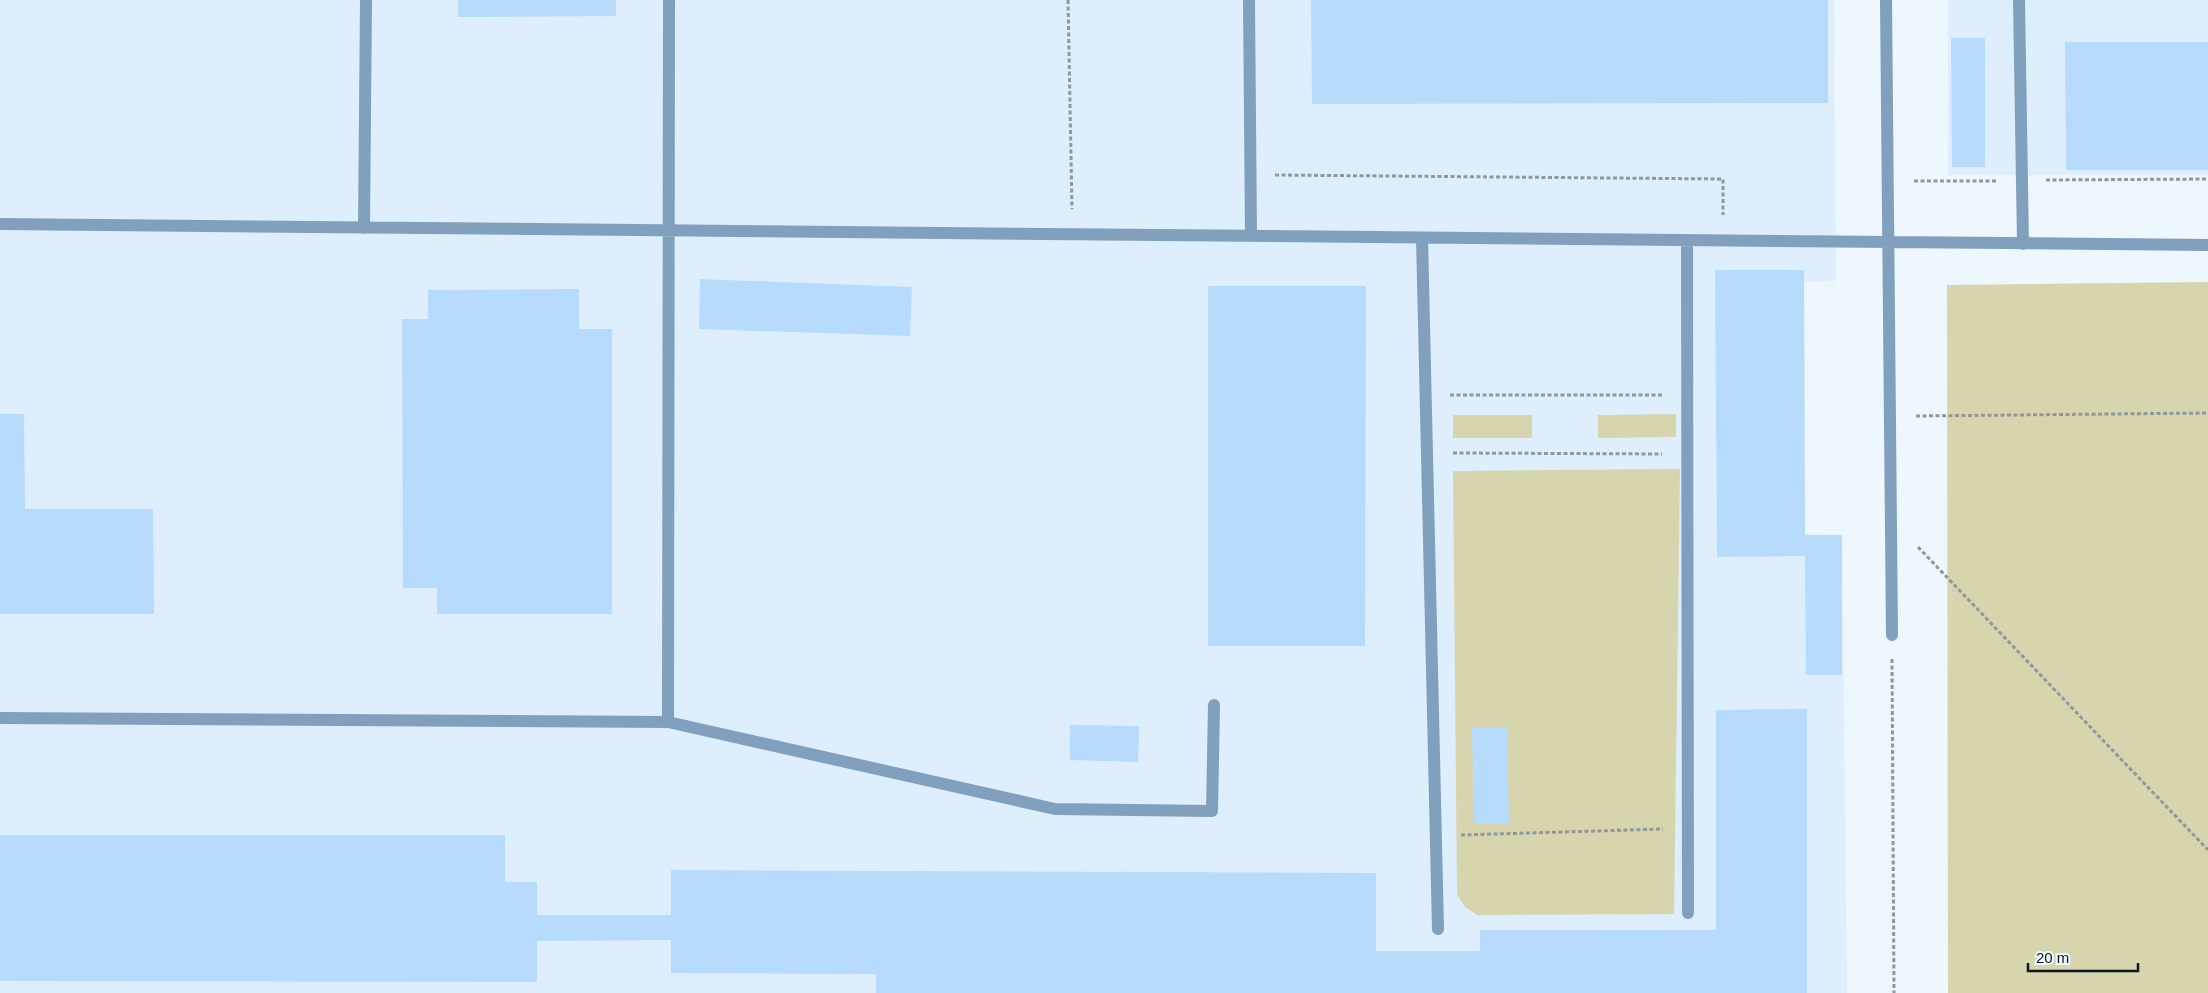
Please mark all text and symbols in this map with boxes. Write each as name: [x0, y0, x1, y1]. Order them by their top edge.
scale bar: [2028, 940, 2138, 972]
text: 20 m: [2036, 949, 2069, 966]

